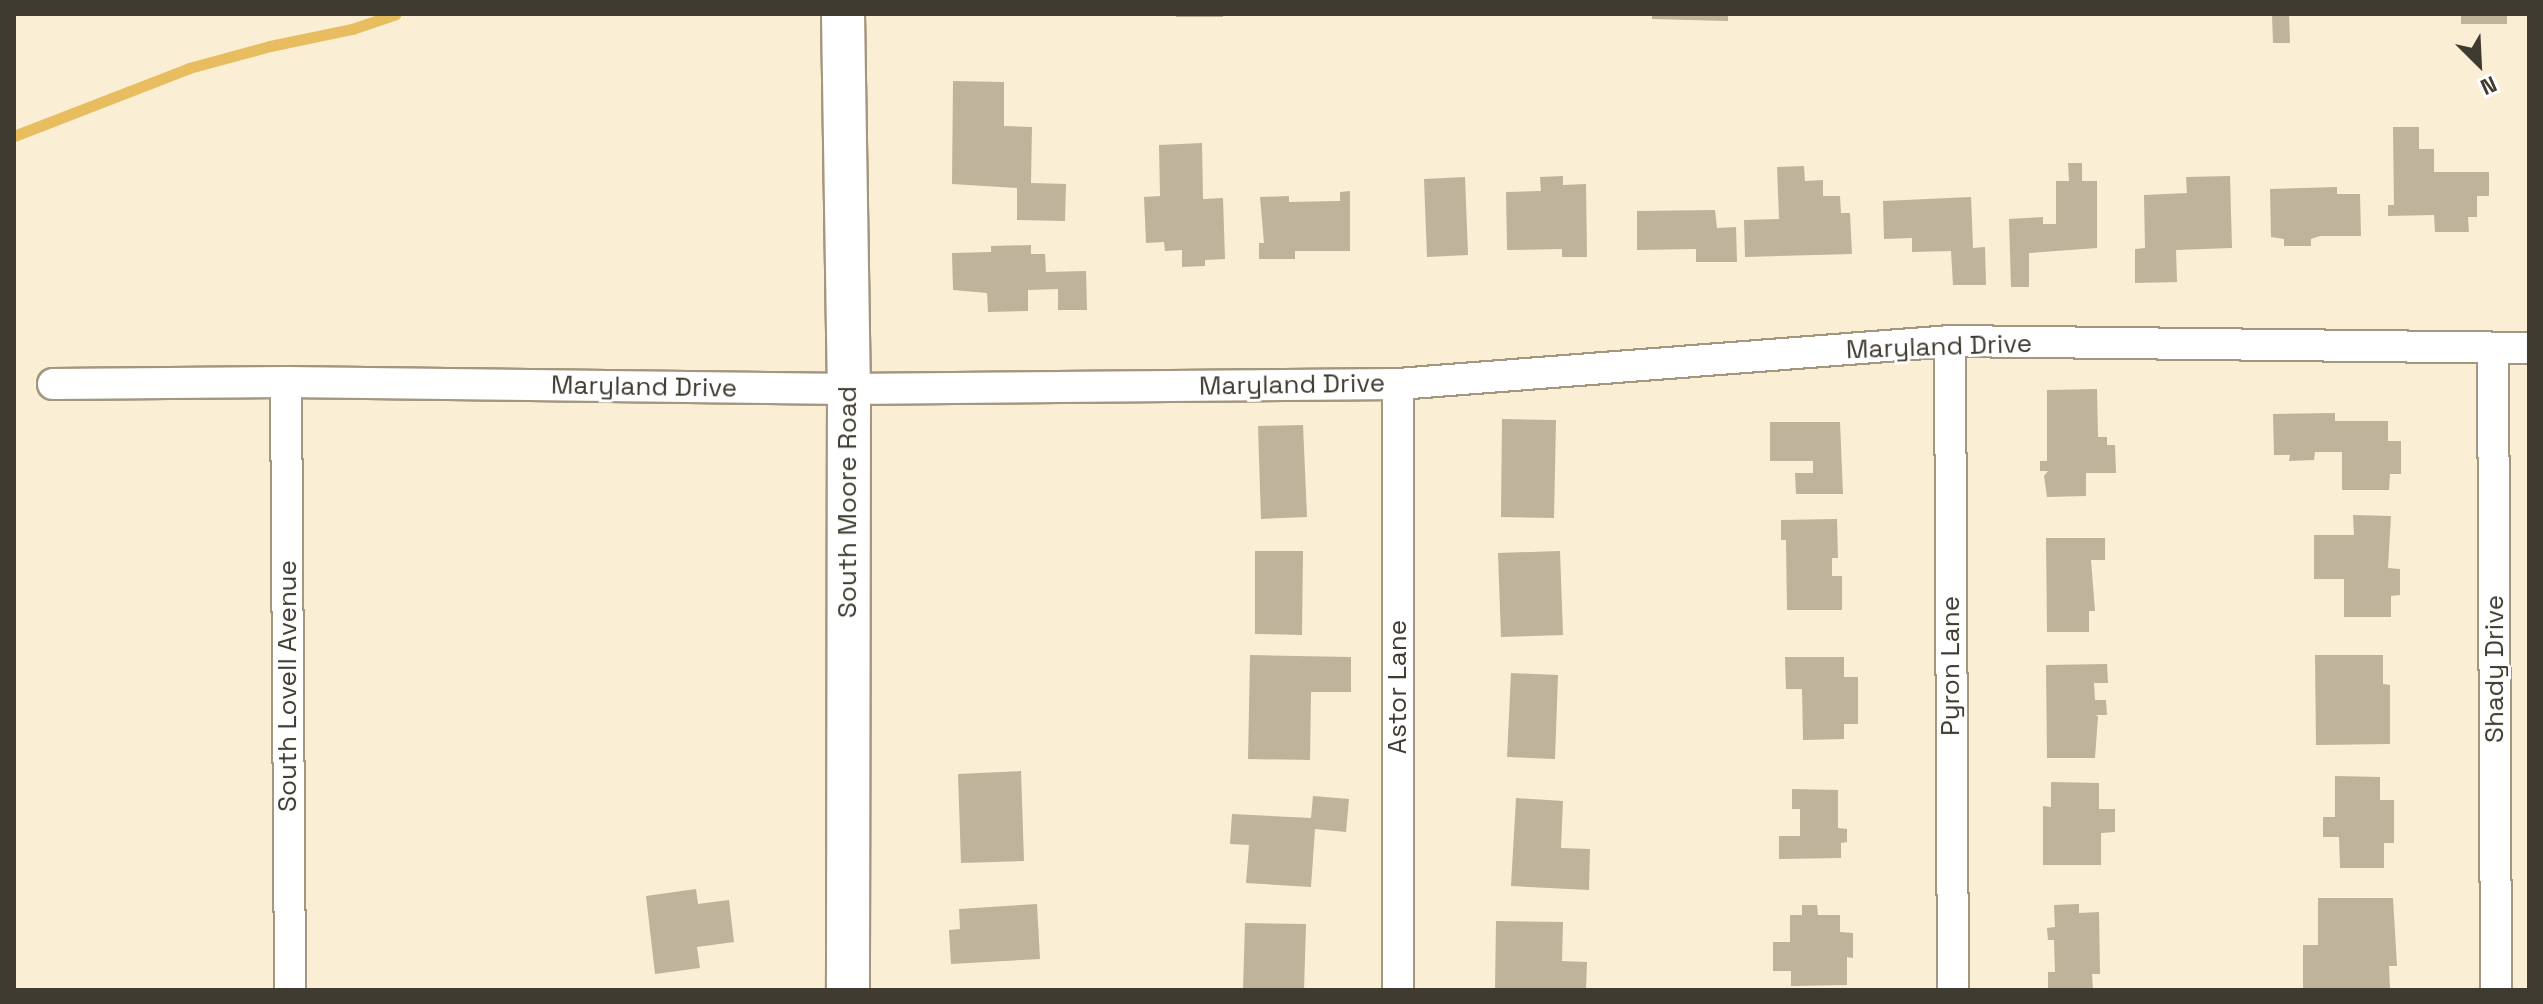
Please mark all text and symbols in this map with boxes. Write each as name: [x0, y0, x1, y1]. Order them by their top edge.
north arrow: [2439, 24, 2519, 104]
text: N: [2476, 70, 2501, 102]
street label: Maryland Drive: [1845, 328, 2033, 366]
street label: Maryland Drive: [1199, 368, 1385, 402]
street label: Maryland Drive: [551, 370, 737, 404]
street label: South Moore Road: [832, 386, 864, 618]
street label: South Lovell Avenue: [272, 560, 304, 812]
street label: Shady Drive: [2479, 595, 2511, 743]
street label: Pyron Lane: [1935, 596, 1967, 736]
street label: Astor Lane: [1382, 620, 1414, 754]

